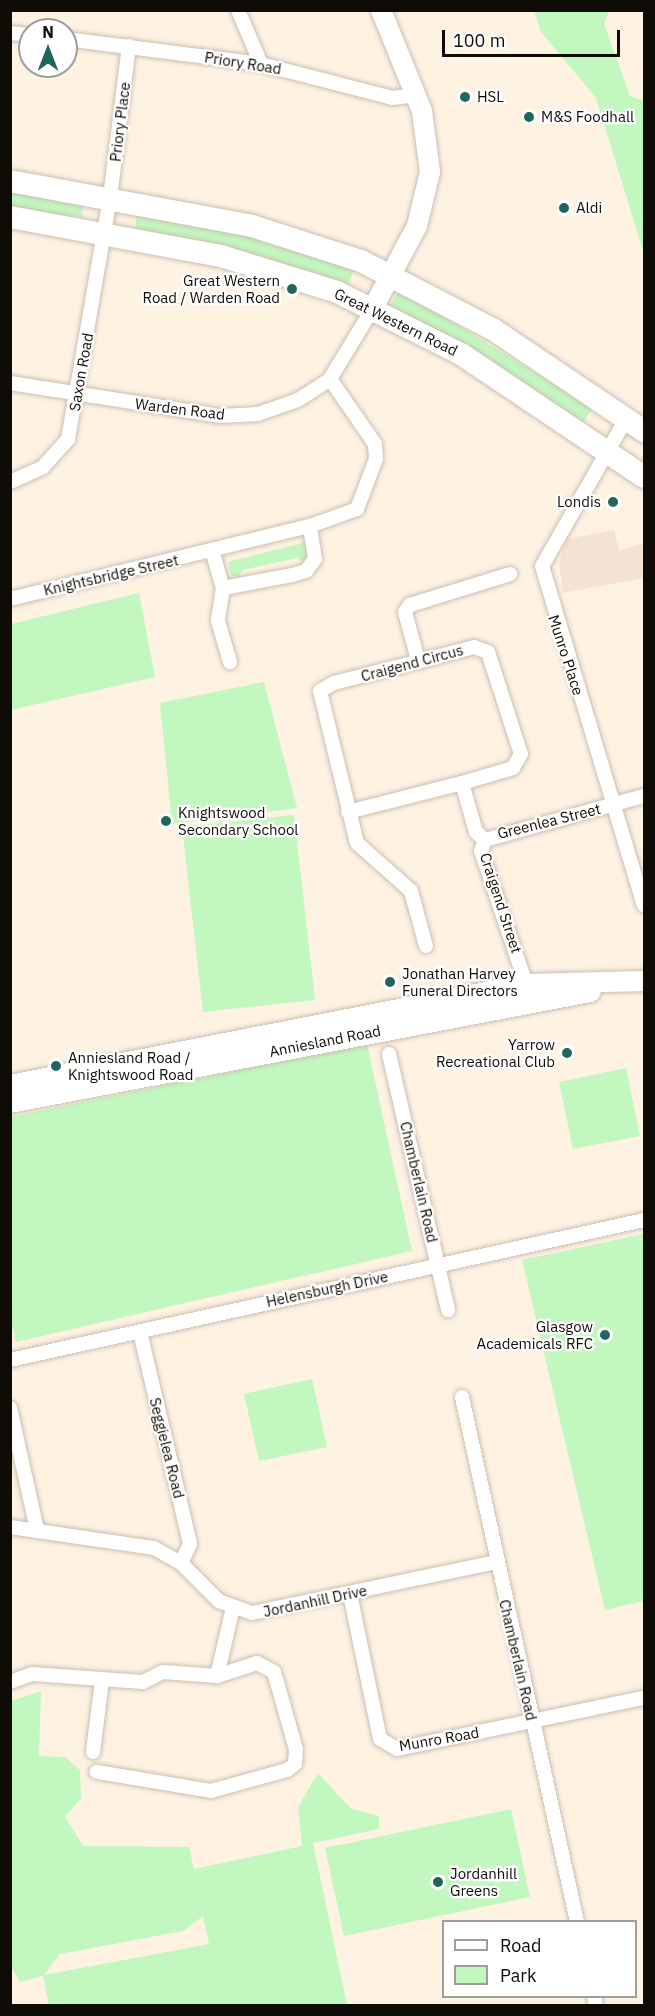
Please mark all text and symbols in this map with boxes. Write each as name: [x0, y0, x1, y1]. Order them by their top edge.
north arrow: [18, 18, 78, 78]
scale bar: [445, 18, 624, 56]
text: N: [42, 22, 54, 42]
text: 100 m: [453, 29, 505, 52]
street label: Priory Road: [203, 48, 283, 78]
street label: Priory Place: [106, 81, 134, 163]
place label: HSL: [477, 88, 504, 106]
marker: HSL: [458, 90, 472, 104]
place label: M&S Foodhall: [541, 108, 634, 126]
marker: M&S Foodhall: [522, 110, 536, 124]
place label: Aldi: [576, 199, 602, 217]
marker: Aldi: [557, 201, 571, 215]
place label: Great Western Road / Warden Road: [143, 271, 280, 306]
marker: Great Western Road / Warden Road: [285, 282, 299, 296]
street label: Great Western Road: [331, 284, 461, 360]
street label: Saxon Road: [65, 331, 97, 413]
street label: Warden Road: [134, 395, 226, 423]
place label: Londis: [557, 493, 601, 511]
marker: Londis: [606, 495, 620, 509]
street label: Knightsbridge Street: [42, 551, 180, 599]
street label: Munro Place: [545, 613, 587, 697]
street label: Craigend Circus: [359, 641, 465, 685]
street label: Greenlea Street: [495, 799, 603, 843]
place label: Knightswood Secondary School: [178, 803, 298, 838]
marker: Knightswood Secondary School: [159, 814, 173, 828]
street label: Craigend Street: [476, 851, 526, 955]
place label: Jonathan Harvey Funeral Directors: [402, 964, 518, 999]
marker: Jonathan Harvey Funeral Directors: [383, 975, 397, 989]
street label: Anniesland Road: [268, 1021, 382, 1061]
place label: Yarrow Recreational Club: [436, 1035, 555, 1070]
marker: Yarrow Recreational Club: [560, 1046, 574, 1060]
place label: Anniesland Road / Knightswood Road: [68, 1048, 193, 1083]
marker: Anniesland Road / Knightswood Road: [49, 1059, 63, 1073]
street label: Chamberlain Road: [396, 1120, 442, 1244]
street label: Helensburgh Drive: [264, 1267, 390, 1311]
place label: Glasgow Academicals RFC: [477, 1317, 593, 1352]
marker: Glasgow Academicals RFC: [598, 1328, 612, 1342]
street label: Seggielea Road: [146, 1396, 188, 1500]
street label: Jordanhill Drive: [262, 1581, 368, 1621]
street label: Chamberlain Road: [495, 1598, 541, 1722]
street label: Munro Road: [398, 1723, 480, 1755]
place label: Jordanhill Greens: [450, 1864, 517, 1899]
marker: Jordanhill Greens: [431, 1875, 445, 1889]
legend: [442, 1920, 637, 1998]
text: Road: [500, 1934, 541, 1957]
text: Park: [500, 1964, 536, 1987]

